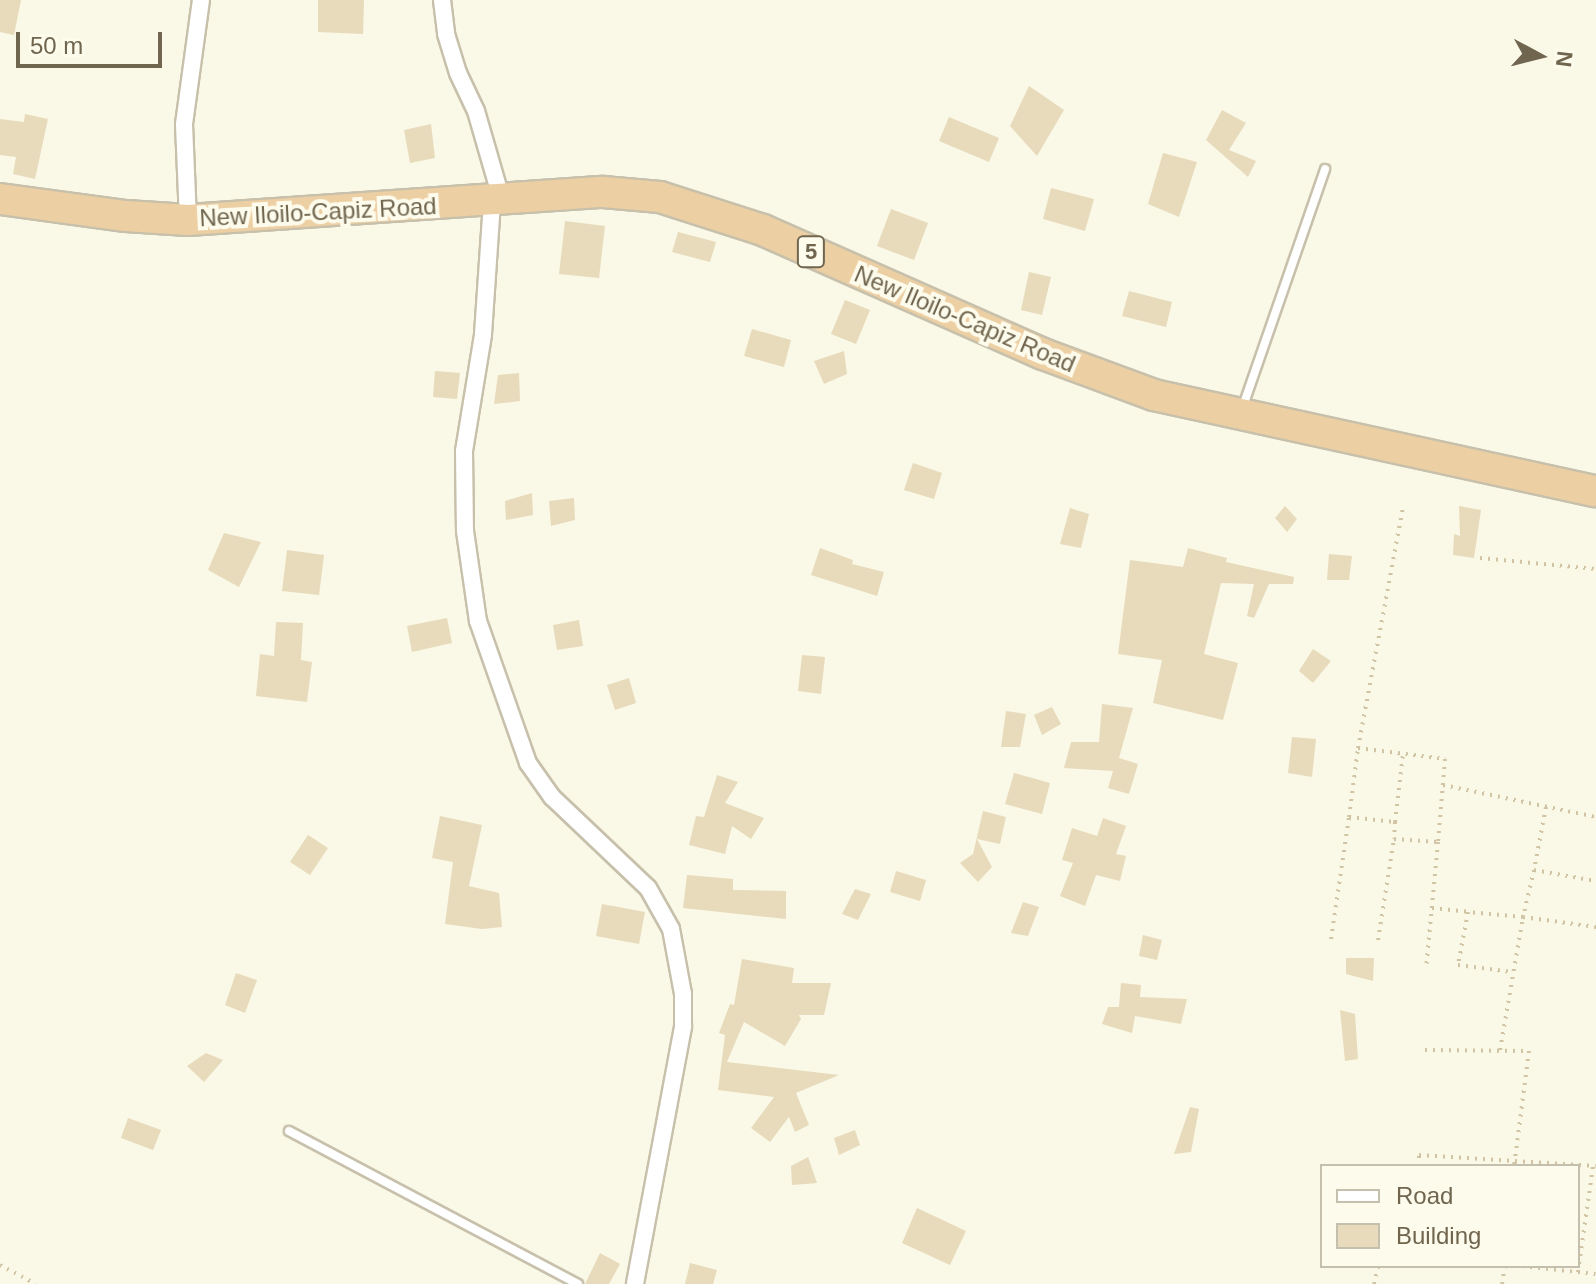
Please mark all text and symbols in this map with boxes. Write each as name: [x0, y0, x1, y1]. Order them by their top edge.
scale bar: [20, 16, 166, 66]
north arrow: [1500, 16, 1580, 96]
text: 50 m: [30, 32, 83, 59]
text: N: [1551, 50, 1578, 68]
street label: New Iloilo-Capiz Road: [199, 191, 437, 233]
road number: 5: [795, 234, 827, 270]
street label: New Iloilo-Capiz Road: [850, 259, 1080, 379]
legend: [1320, 1164, 1580, 1268]
text: Road: [1396, 1182, 1453, 1209]
text: Building: [1396, 1222, 1481, 1249]

